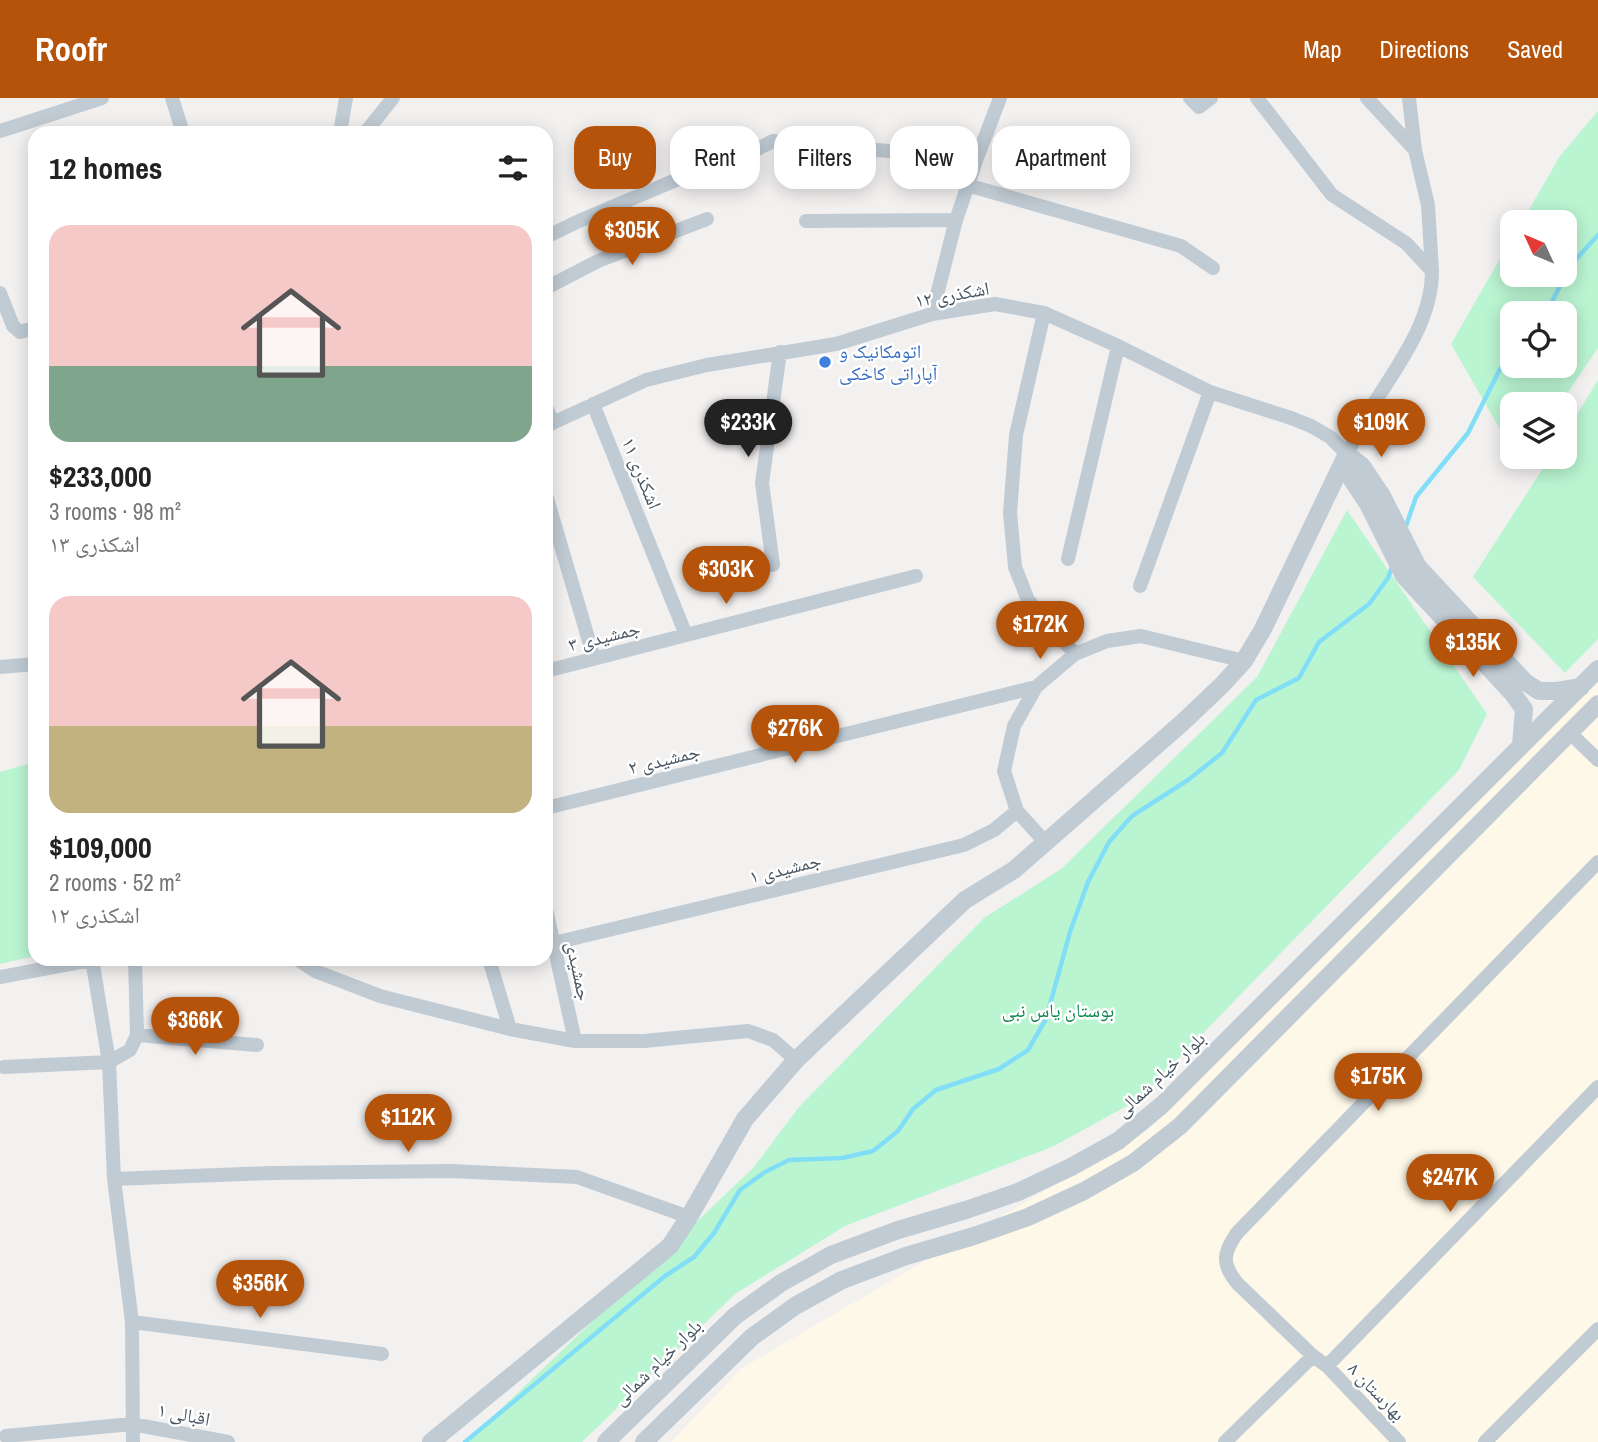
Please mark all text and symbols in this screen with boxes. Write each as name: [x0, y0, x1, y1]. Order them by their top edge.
text: Roofr: [35, 27, 107, 71]
text: Map: [1303, 33, 1341, 65]
text: Directions: [1379, 33, 1469, 65]
text: Saved: [1507, 33, 1563, 65]
chip: Buy: [574, 126, 656, 189]
chip: Rent: [670, 126, 760, 189]
chip: Filters: [774, 126, 876, 189]
chip: New: [890, 126, 978, 189]
chip: Apartment: [992, 126, 1130, 189]
text: 12 homes: [49, 148, 163, 188]
icon: filters: [494, 149, 532, 187]
pin: $305K: [583, 208, 681, 267]
north arrow: [1500, 210, 1577, 287]
map controls: [1500, 210, 1577, 469]
text: $305K: [604, 214, 660, 245]
icon: home: [228, 270, 354, 396]
street label: اشکذری ۱۲: [913, 275, 991, 313]
button: locate: [1500, 301, 1577, 378]
place label: اتومکانیک و آپاراتی کاخکی: [839, 338, 938, 386]
marker: اتومکانیک و آپاراتی کاخکی: [817, 354, 833, 370]
button: layers: [1500, 392, 1577, 469]
pin: $233K: [699, 400, 797, 459]
pin: $109K: [1332, 400, 1430, 459]
text: $233K: [720, 406, 776, 437]
text: $109K: [1353, 406, 1409, 437]
street label: اشکذری ۱۱: [616, 433, 668, 513]
text: $233,000: [49, 456, 152, 496]
text: 3 rooms · 98 m²: [49, 496, 181, 527]
text: اشکذری ۱۳: [49, 528, 140, 559]
pin: $303K: [677, 546, 775, 606]
text: $303K: [698, 553, 754, 584]
pin: $172K: [991, 602, 1089, 661]
text: $172K: [1012, 608, 1068, 639]
street label: جمشیدی ۳: [565, 615, 643, 657]
pin: $135K: [1424, 620, 1522, 679]
text: $135K: [1445, 626, 1501, 657]
icon: home: [228, 641, 354, 767]
pin: $276K: [746, 706, 844, 765]
text: $276K: [767, 712, 823, 743]
street label: جمشیدی ۲: [625, 738, 703, 780]
text: $109,000: [49, 827, 152, 867]
street label: جمشیدی ۱: [746, 847, 824, 889]
text: 2 rooms · 52 m²: [49, 867, 181, 898]
text: اشکذری ۱۲: [49, 899, 140, 930]
street label: جمشیدی: [560, 939, 598, 1003]
park label: بوستان یاس نبی: [1002, 997, 1114, 1023]
pin: $366K: [146, 998, 244, 1057]
text: $366K: [167, 1004, 223, 1035]
street label: بلوار خیام شمالی: [1109, 1025, 1211, 1123]
pin: $175K: [1329, 1054, 1427, 1113]
text: $175K: [1350, 1060, 1406, 1091]
pin: $112K: [359, 1094, 457, 1154]
text: $112K: [381, 1101, 435, 1132]
pin: $247K: [1401, 1154, 1499, 1214]
text: $247K: [1422, 1161, 1478, 1192]
pin: $356K: [211, 1260, 309, 1320]
text: $356K: [232, 1267, 288, 1298]
street label: بلوار خیام شمالی: [607, 1313, 708, 1412]
street label: بهارستان ۸: [1342, 1356, 1412, 1426]
street label: اقبالی ۱: [156, 1396, 212, 1432]

